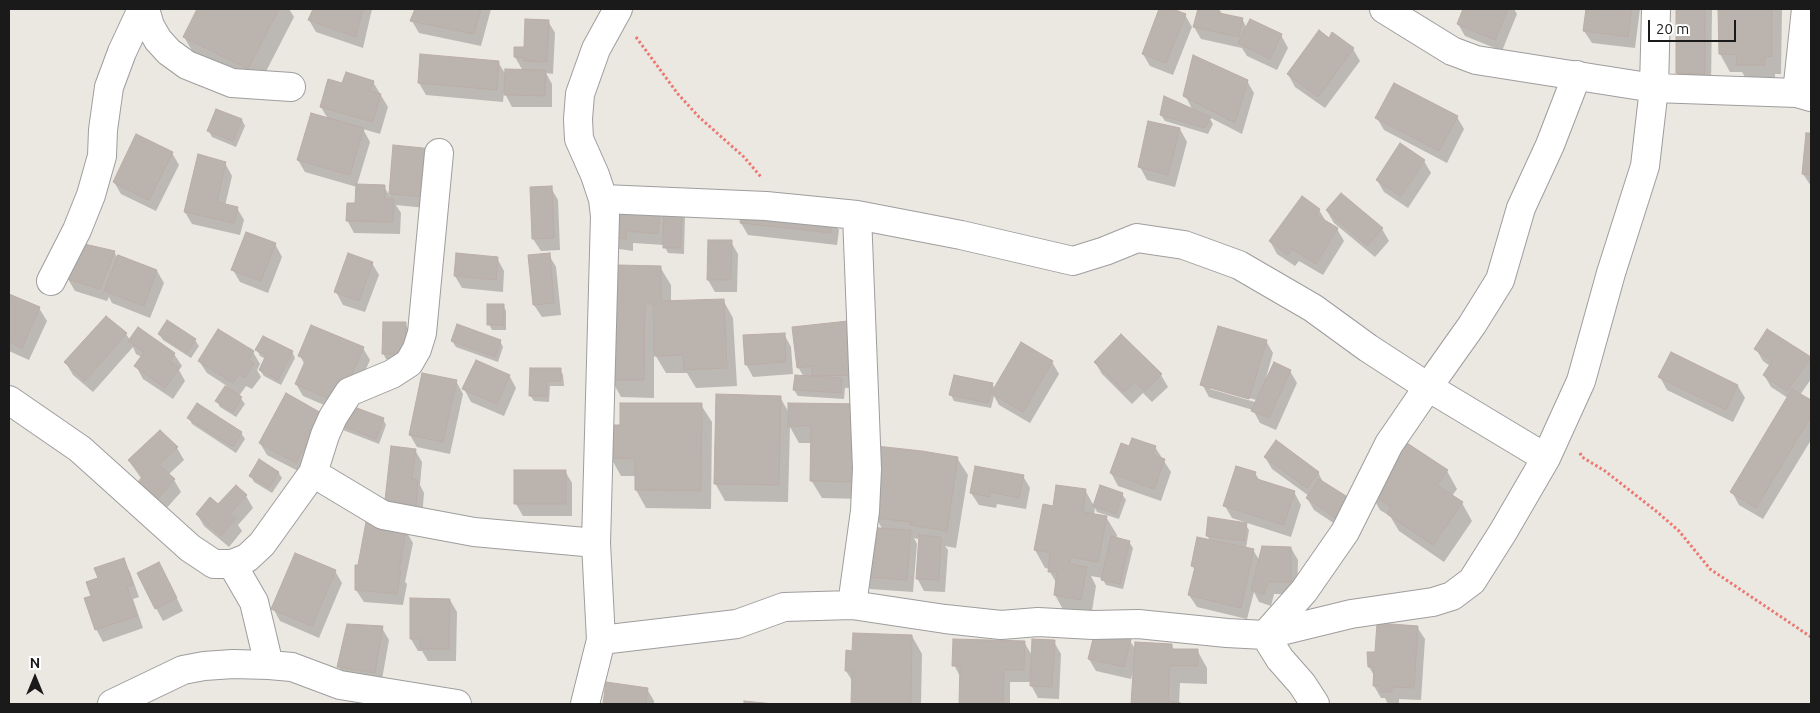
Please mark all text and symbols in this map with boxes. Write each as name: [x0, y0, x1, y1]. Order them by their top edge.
scale bar: [1650, 10, 1738, 42]
text: 20 m: [1656, 20, 1689, 37]
north arrow: [10, 653, 60, 703]
text: N: [30, 655, 40, 671]

